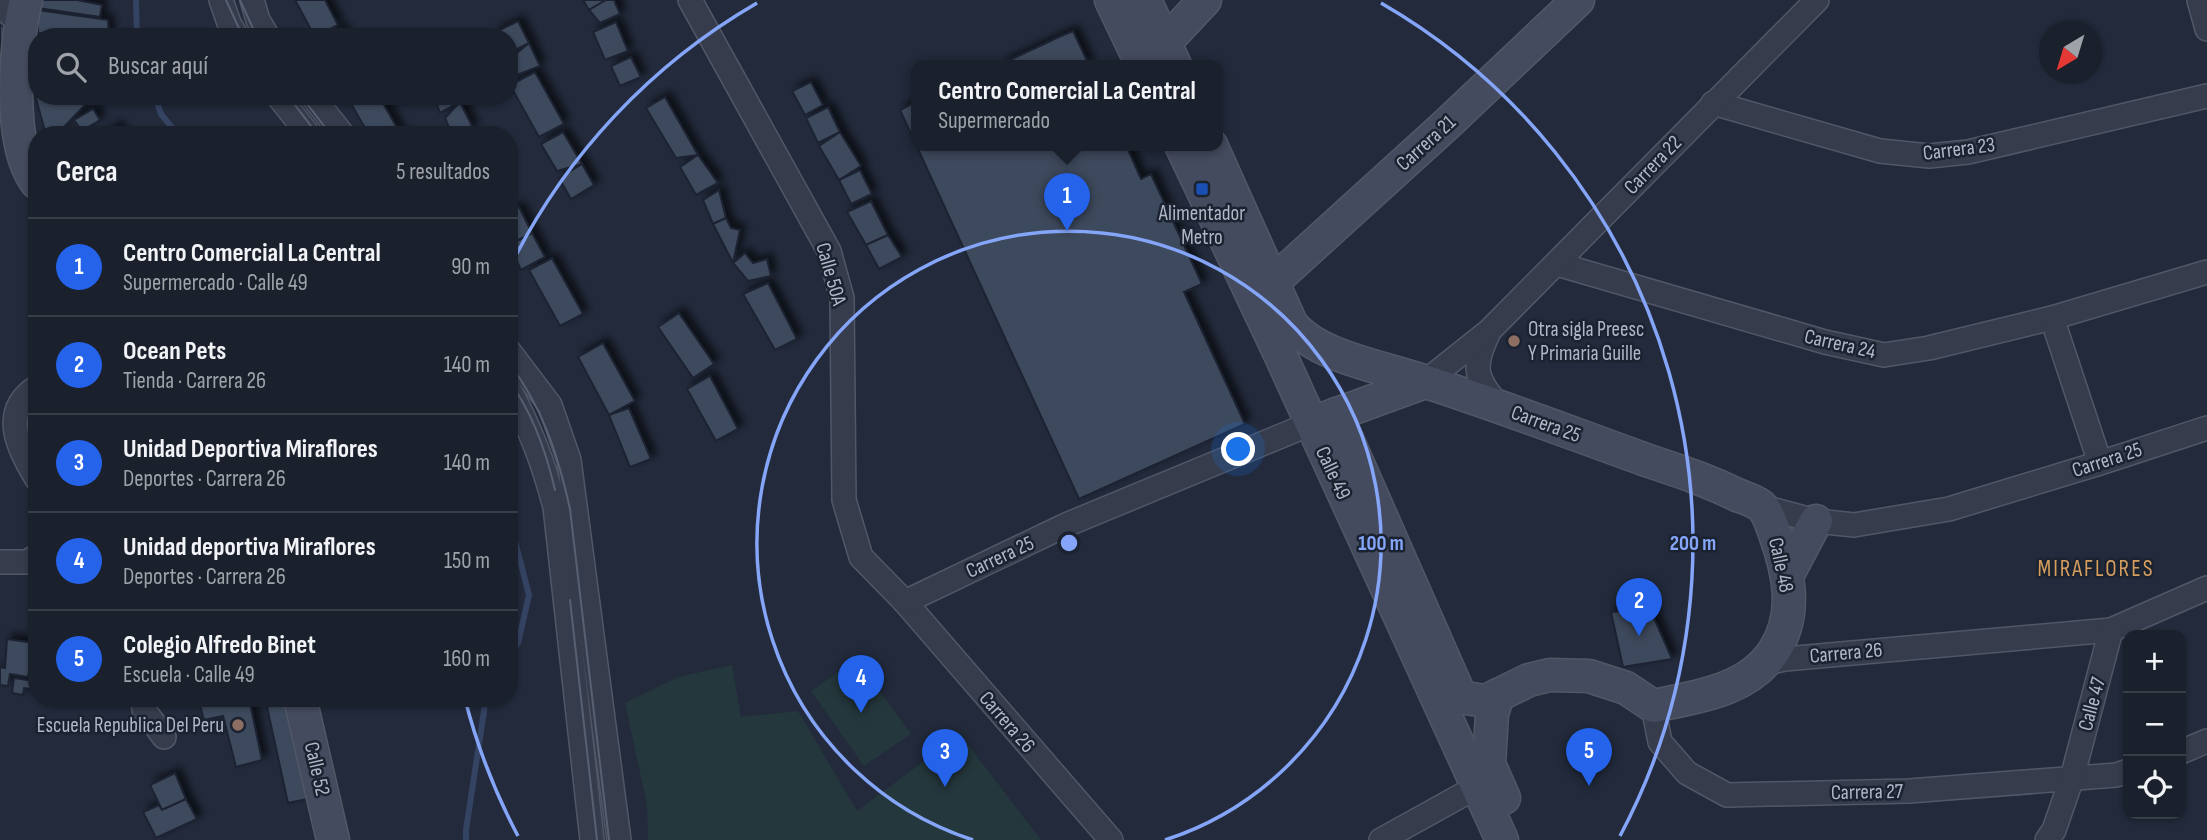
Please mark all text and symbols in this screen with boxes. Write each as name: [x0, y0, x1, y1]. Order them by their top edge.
north arrow: [2039, 21, 2102, 84]
search box: [28, 28, 518, 105]
icon: search: [52, 48, 90, 86]
text: Buscar aquí: [108, 51, 208, 82]
popup: [911, 60, 1223, 151]
text: Centro Comercial La Central: [938, 76, 1196, 107]
text: Supermercado: [938, 107, 1050, 135]
street label: Carrera 21: [1391, 109, 1461, 176]
street label: Carrera 22: [1619, 130, 1687, 200]
street label: Carrera 23: [1921, 132, 1997, 166]
text: Cerca: [56, 154, 118, 190]
text: 5 resultados: [396, 158, 490, 186]
pin: 1: [1044, 173, 1090, 231]
marker: Alimentador Metro: [1194, 181, 1210, 197]
place label: Alimentador Metro: [1158, 201, 1245, 250]
text: Centro Comercial La Central: [123, 238, 381, 269]
street label: Calle 50A: [810, 240, 852, 309]
text: 1: [74, 253, 84, 281]
text: 90 m: [451, 253, 490, 281]
text: Supermercado · Calle 49: [123, 269, 308, 297]
place label: Otra sigla Preesc Y Primaria Guille: [1528, 317, 1644, 366]
street label: Carrera 24: [1802, 324, 1878, 364]
marker: Otra sigla Preesc Y Primaria Guille: [1506, 333, 1522, 349]
text: Ocean Pets: [123, 336, 226, 367]
text: 2: [74, 351, 84, 379]
text: 140 m: [444, 351, 490, 379]
text: Tienda · Carrera 26: [123, 367, 266, 395]
street label: Carrera 25: [1508, 400, 1584, 448]
your location: [1221, 432, 1255, 466]
text: Unidad Deportiva Miraflores: [123, 434, 378, 465]
street label: Carrera 25: [2069, 437, 2145, 483]
street label: Calle 49: [1310, 443, 1356, 503]
text: 3: [74, 449, 84, 477]
text: 140 m: [444, 449, 490, 477]
text: Deportes · Carrera 26: [123, 465, 286, 493]
street label: Carrera 25: [962, 530, 1038, 584]
centre of rings: [1057, 531, 1081, 555]
text: 100 m: [1358, 531, 1404, 556]
text: 200 m: [1670, 531, 1716, 556]
text: Unidad deportiva Miraflores: [123, 532, 376, 563]
street label: Calle 48: [1763, 535, 1799, 595]
text: 4: [74, 547, 84, 575]
text: 150 m: [444, 547, 490, 575]
district label: MIRAFLORES: [2037, 555, 2155, 583]
text: Deportes · Carrera 26: [123, 563, 286, 591]
pin: 2: [1616, 578, 1662, 636]
text: Colegio Alfredo Binet: [123, 630, 316, 661]
map controls: [2123, 630, 2186, 819]
button: +: [2123, 630, 2186, 693]
street label: Carrera 26: [1809, 637, 1883, 669]
text: 5: [74, 645, 84, 673]
text: 160 m: [443, 645, 490, 673]
pin: 4: [838, 655, 884, 713]
text: Escuela · Calle 49: [123, 661, 255, 689]
street label: Calle 47: [2073, 674, 2111, 734]
street label: Carrera 26: [974, 686, 1040, 758]
button: −: [2123, 693, 2186, 756]
place label: Escuela Republica Del Peru: [37, 713, 224, 738]
marker: Escuela Republica Del Peru: [230, 717, 246, 733]
pin: 5: [1566, 728, 1612, 786]
pin: 3: [922, 729, 968, 787]
street label: Calle 52: [299, 740, 335, 798]
button: locate: [2123, 756, 2186, 819]
street label: Carrera 27: [1831, 779, 1904, 805]

